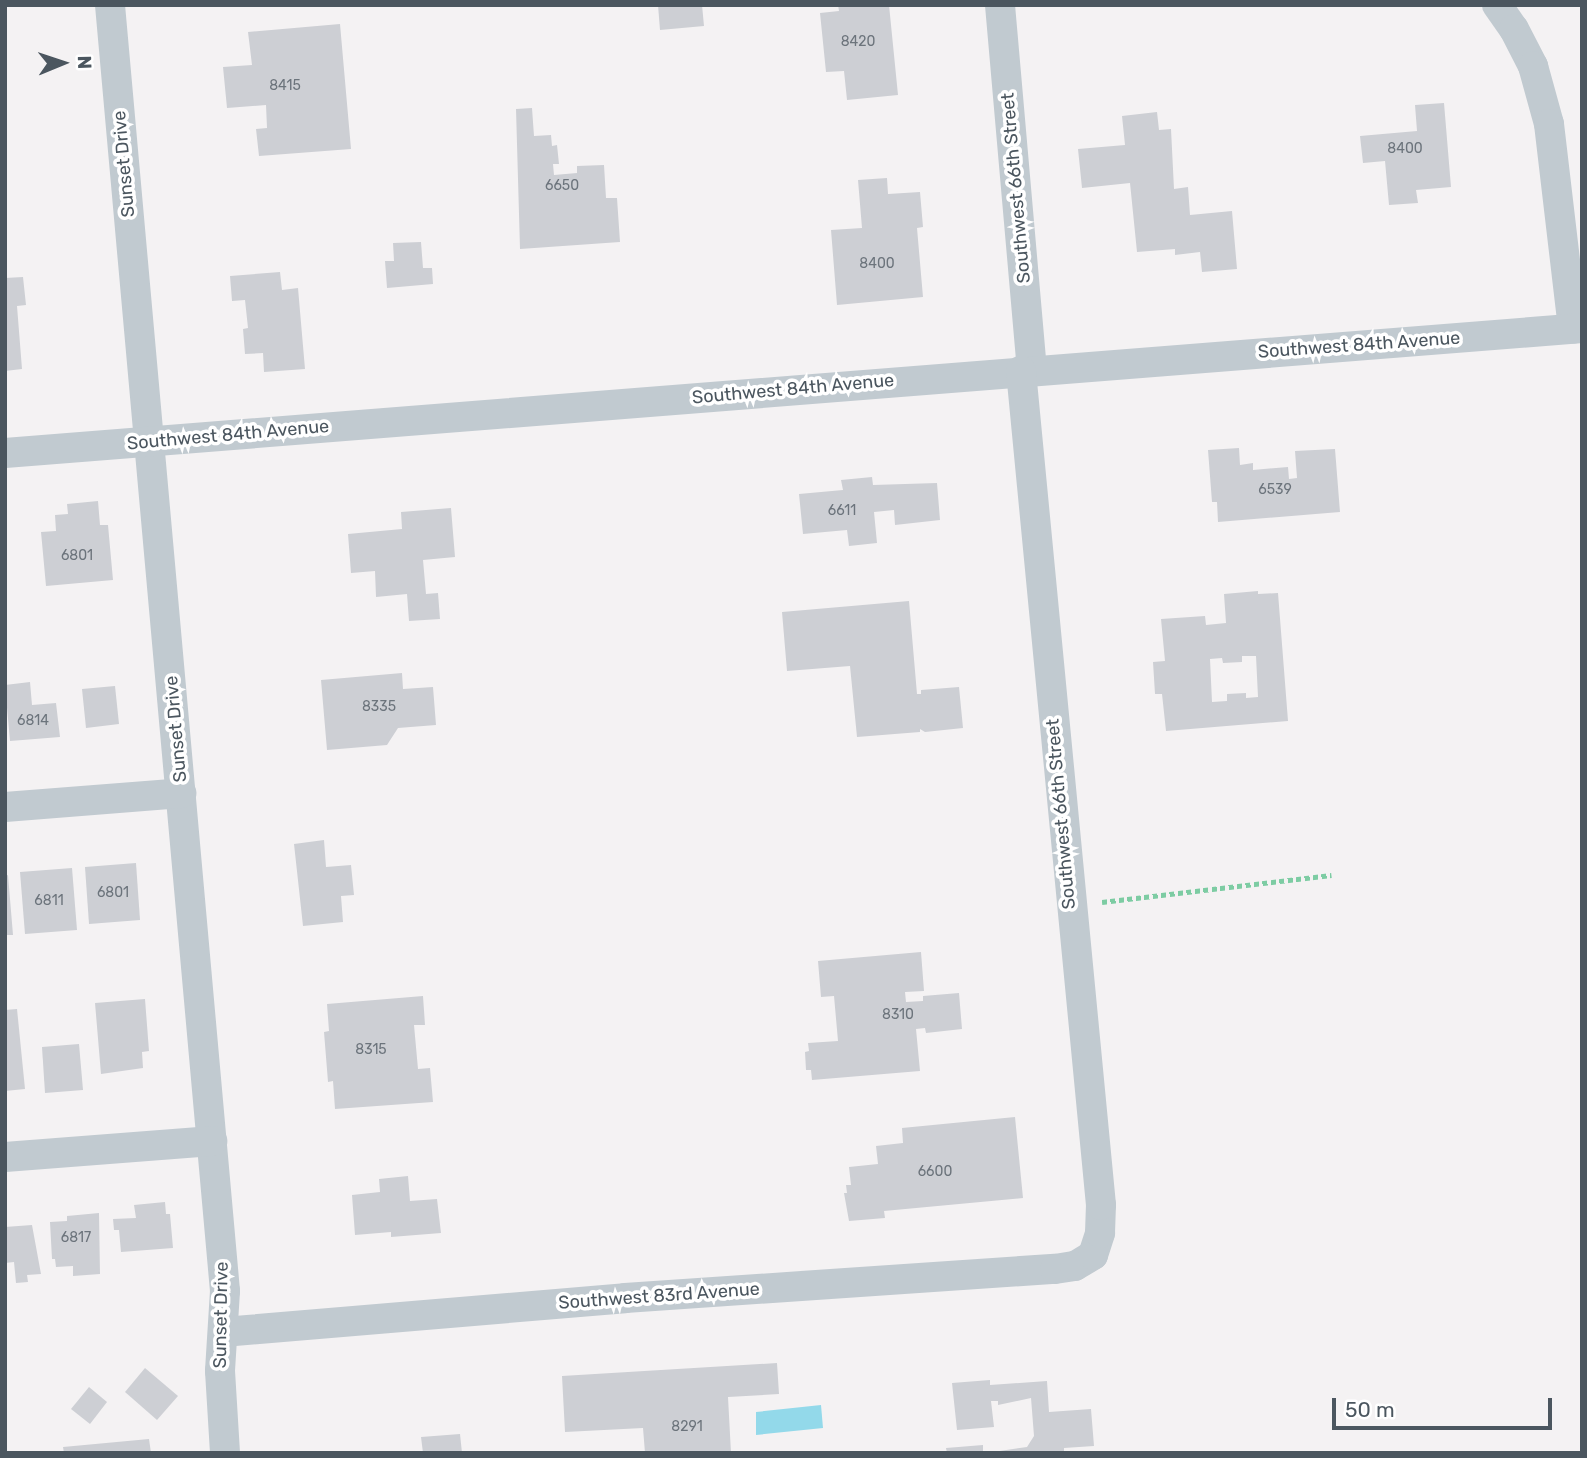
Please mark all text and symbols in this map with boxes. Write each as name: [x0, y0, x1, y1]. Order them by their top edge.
north arrow: [28, 28, 98, 98]
house number: 8420: [841, 34, 875, 50]
text: N: [73, 55, 96, 69]
house number: 8415: [269, 78, 301, 94]
street label: Southwest 66th Street: [997, 92, 1035, 284]
street label: Sunset Drive: [109, 110, 139, 218]
house number: 8400: [1387, 141, 1423, 157]
house number: 6650: [545, 178, 579, 194]
house number: 8400: [859, 256, 895, 272]
street label: Southwest 84th Avenue: [1257, 327, 1461, 363]
street label: Southwest 84th Avenue: [691, 369, 895, 409]
street label: Southwest 84th Avenue: [126, 415, 330, 455]
house number: 6539: [1258, 482, 1292, 498]
house number: 6611: [828, 503, 856, 519]
house number: 6801: [61, 548, 93, 564]
street label: Sunset Drive: [161, 675, 191, 783]
house number: 8335: [362, 699, 396, 715]
house number: 6814: [17, 713, 49, 729]
street label: Southwest 66th Street: [1042, 718, 1080, 910]
house number: 6801: [97, 885, 129, 901]
house number: 6811: [34, 893, 64, 909]
house number: 8310: [882, 1007, 914, 1023]
house number: 8315: [355, 1042, 387, 1058]
house number: 6600: [918, 1164, 952, 1180]
house number: 6817: [61, 1230, 91, 1246]
street label: Sunset Drive: [209, 1261, 233, 1369]
street label: Southwest 83rd Avenue: [557, 1278, 761, 1314]
scale bar: [1335, 1384, 1556, 1428]
text: 50 m: [1345, 1397, 1395, 1422]
house number: 8291: [671, 1419, 703, 1435]

